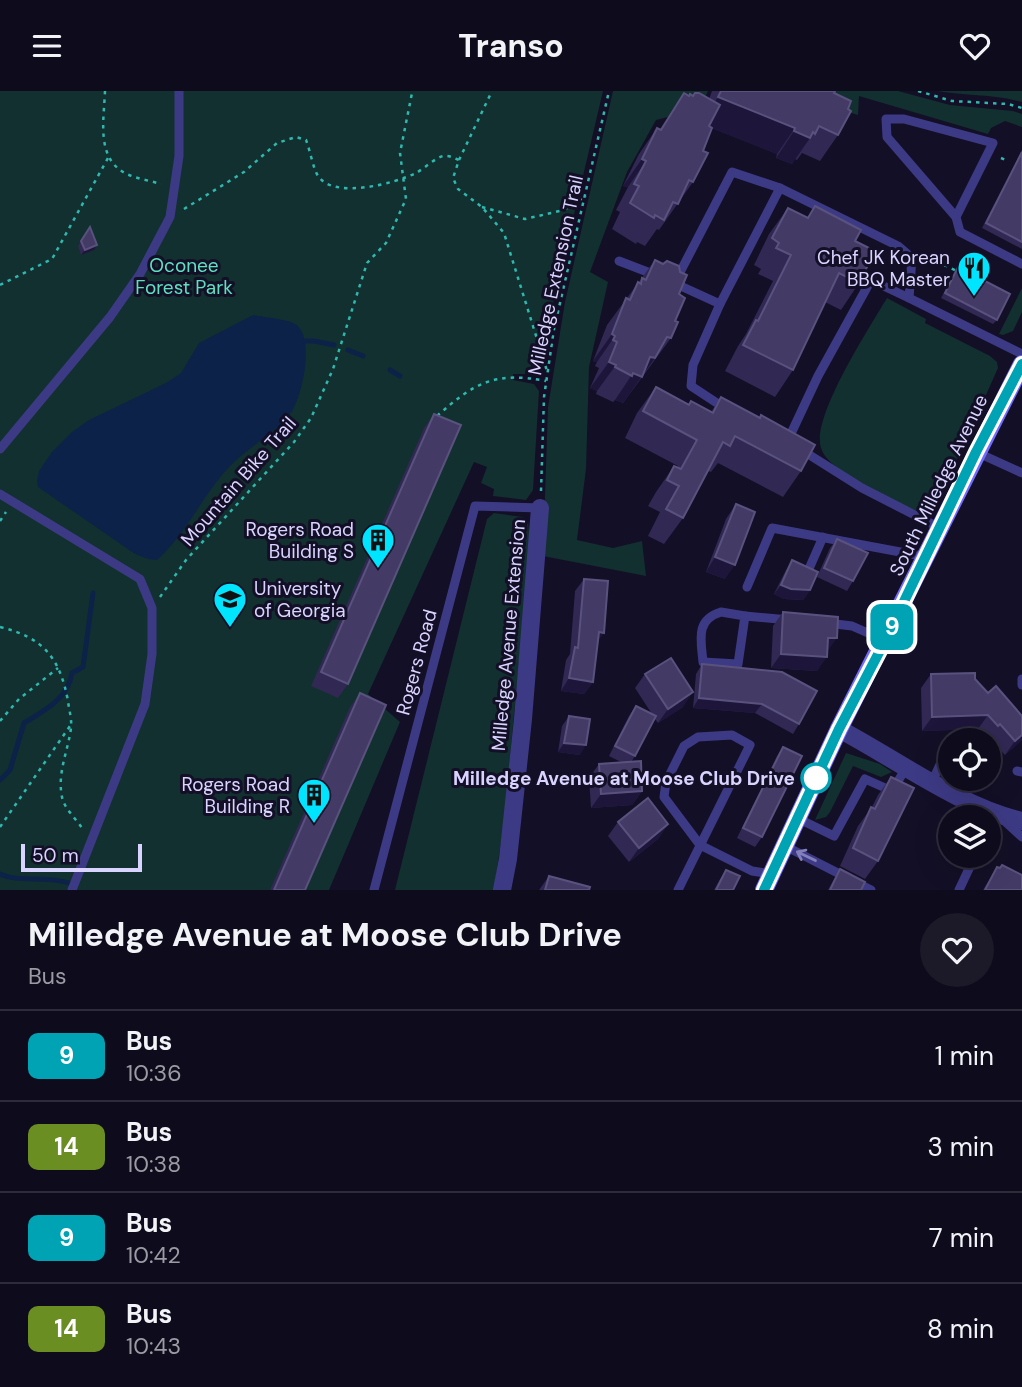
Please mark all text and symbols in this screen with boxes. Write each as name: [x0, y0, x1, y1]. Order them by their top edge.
text: Transo: [458, 25, 564, 67]
icon: menu: [28, 27, 66, 65]
icon: heart: [956, 27, 994, 65]
street label: Milledge Extension Trail: [522, 173, 589, 377]
place label: Chef JK Korean BBQ Master: [817, 245, 950, 292]
restaurant icon: Chef JK Korean BBQ Master: [955, 249, 993, 298]
park label: Oconee Forest Park: [135, 253, 233, 300]
street label: South Milledge Avenue: [884, 390, 993, 580]
street label: Mountain Bike Trail: [175, 411, 302, 551]
place label: Rogers Road Building S: [246, 517, 354, 564]
street label: Milledge Avenue Extension: [486, 518, 531, 752]
building icon: Rogers Road Building S: [359, 521, 397, 570]
place label: University of Georgia: [254, 576, 346, 623]
school or university icon: University of Georgia: [211, 580, 249, 629]
line badge: 9: [869, 604, 915, 650]
street label: Rogers Road: [390, 607, 443, 718]
text: 9: [884, 611, 900, 642]
map controls: [938, 728, 1001, 868]
button: locate: [938, 728, 1001, 791]
marker: Milledge Avenue at Moose Club Drive: [801, 763, 831, 793]
place label: Milledge Avenue at Moose Club Drive: [453, 766, 795, 791]
place label: Rogers Road Building R: [182, 772, 290, 819]
building icon: Rogers Road Building R: [295, 776, 333, 825]
button: layers: [938, 805, 1001, 868]
scale bar: [21, 841, 142, 873]
text: 50 m: [32, 843, 79, 868]
one-way arrow: [796, 849, 817, 863]
text: Milledge Avenue at Moose Club Drive: [28, 913, 622, 956]
button: heart: [920, 913, 994, 987]
text: Bus: [28, 961, 67, 991]
text: Bus: [126, 1024, 172, 1058]
text: 1 min: [935, 1039, 994, 1073]
text: 9: [59, 1040, 74, 1071]
text: 10:36: [126, 1058, 182, 1088]
text: Bus: [126, 1115, 172, 1149]
text: 3 min: [927, 1130, 994, 1164]
text: 14: [54, 1131, 79, 1162]
text: 10:38: [126, 1149, 181, 1179]
text: Bus: [126, 1206, 172, 1240]
text: 7 min: [929, 1221, 994, 1255]
text: 9: [59, 1222, 74, 1253]
text: 10:42: [126, 1240, 181, 1270]
text: Bus: [126, 1297, 172, 1331]
text: 8 min: [927, 1312, 994, 1346]
text: 14: [54, 1313, 79, 1344]
text: 10:43: [126, 1331, 181, 1361]

